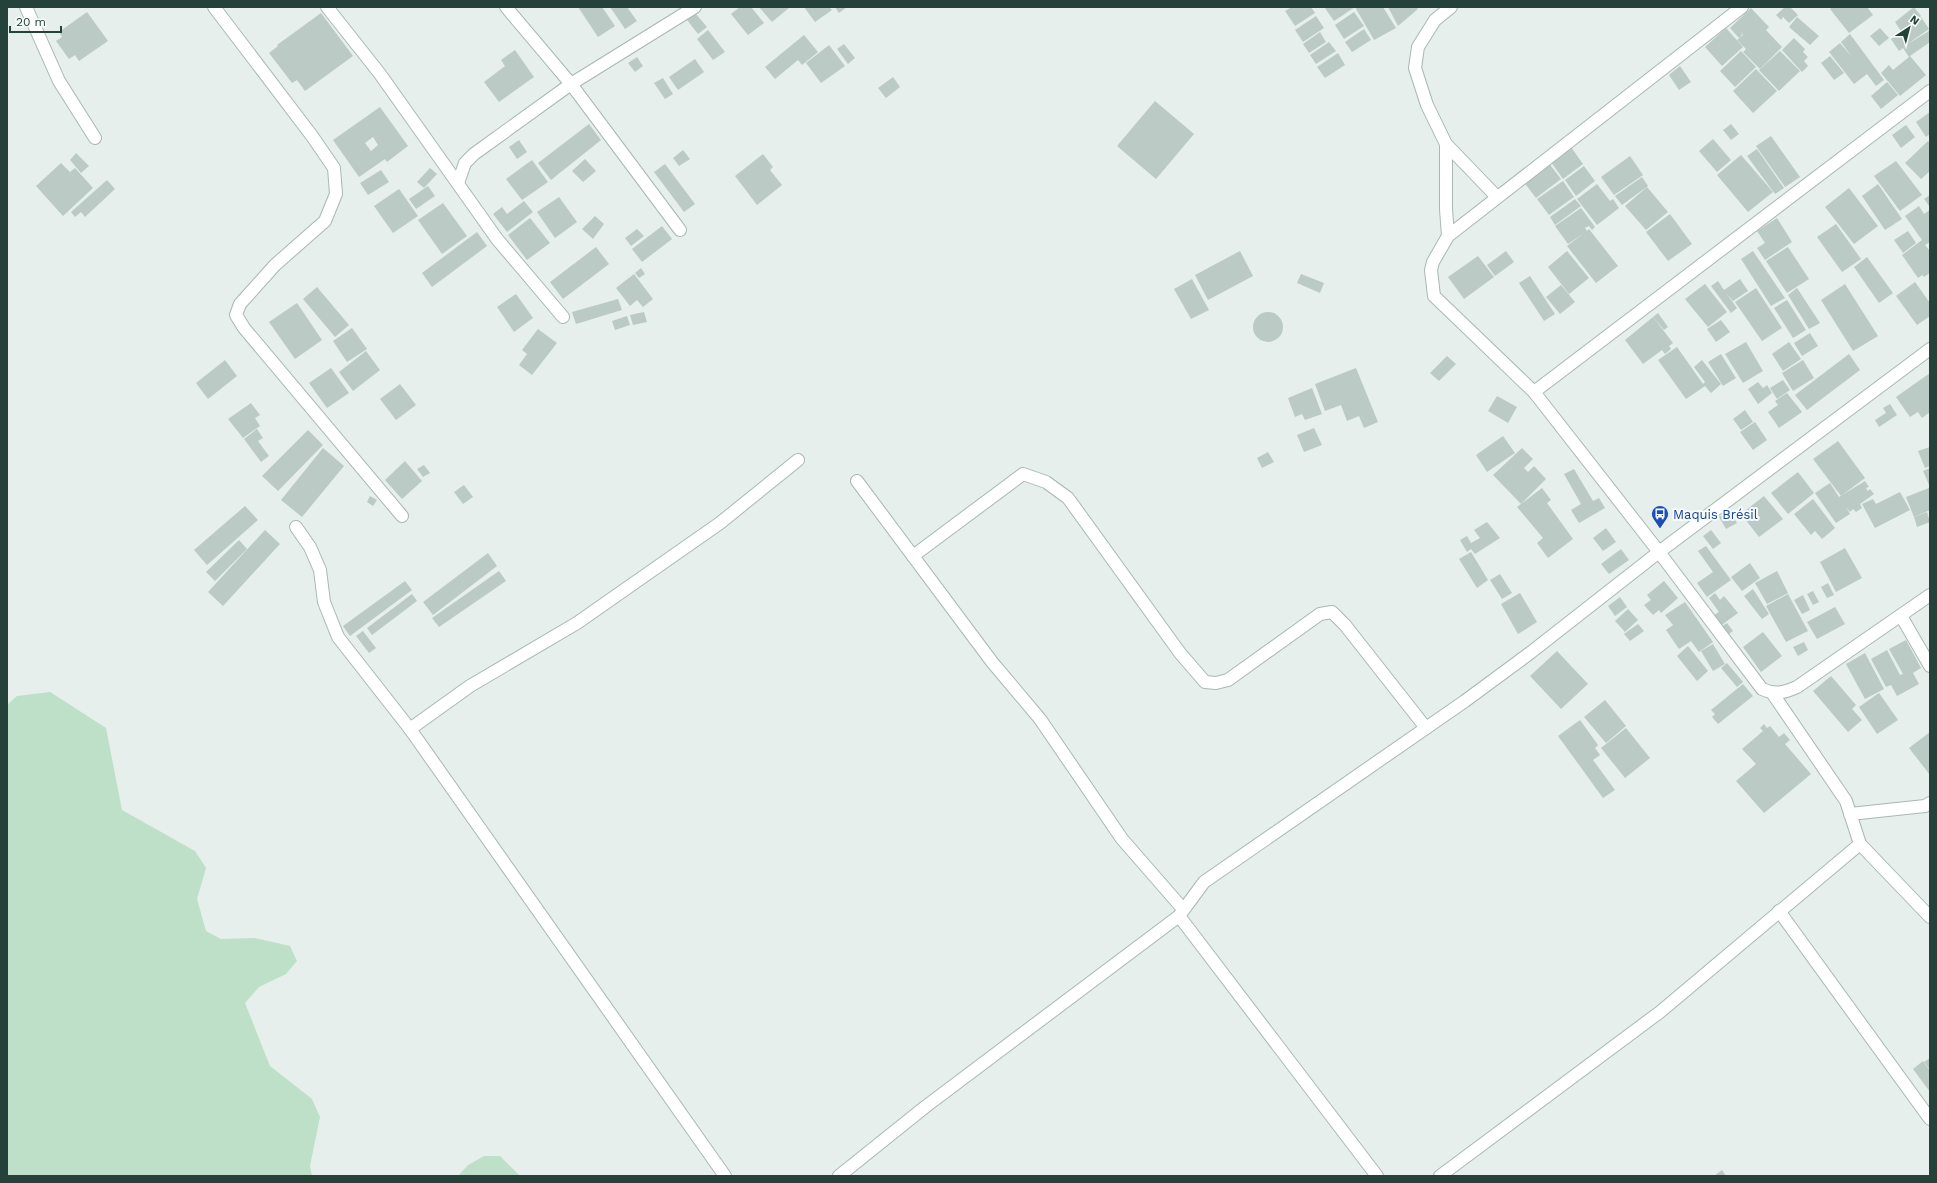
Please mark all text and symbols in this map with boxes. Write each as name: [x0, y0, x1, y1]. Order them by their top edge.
scale bar: [10, 8, 61, 34]
north arrow: [1889, 8, 1929, 48]
text: N: [1907, 13, 1922, 28]
text: 20 m: [16, 15, 46, 29]
bus stop icon: Maquis Brésil: [1650, 504, 1670, 529]
place label: Maquis Brésil: [1673, 507, 1758, 522]

